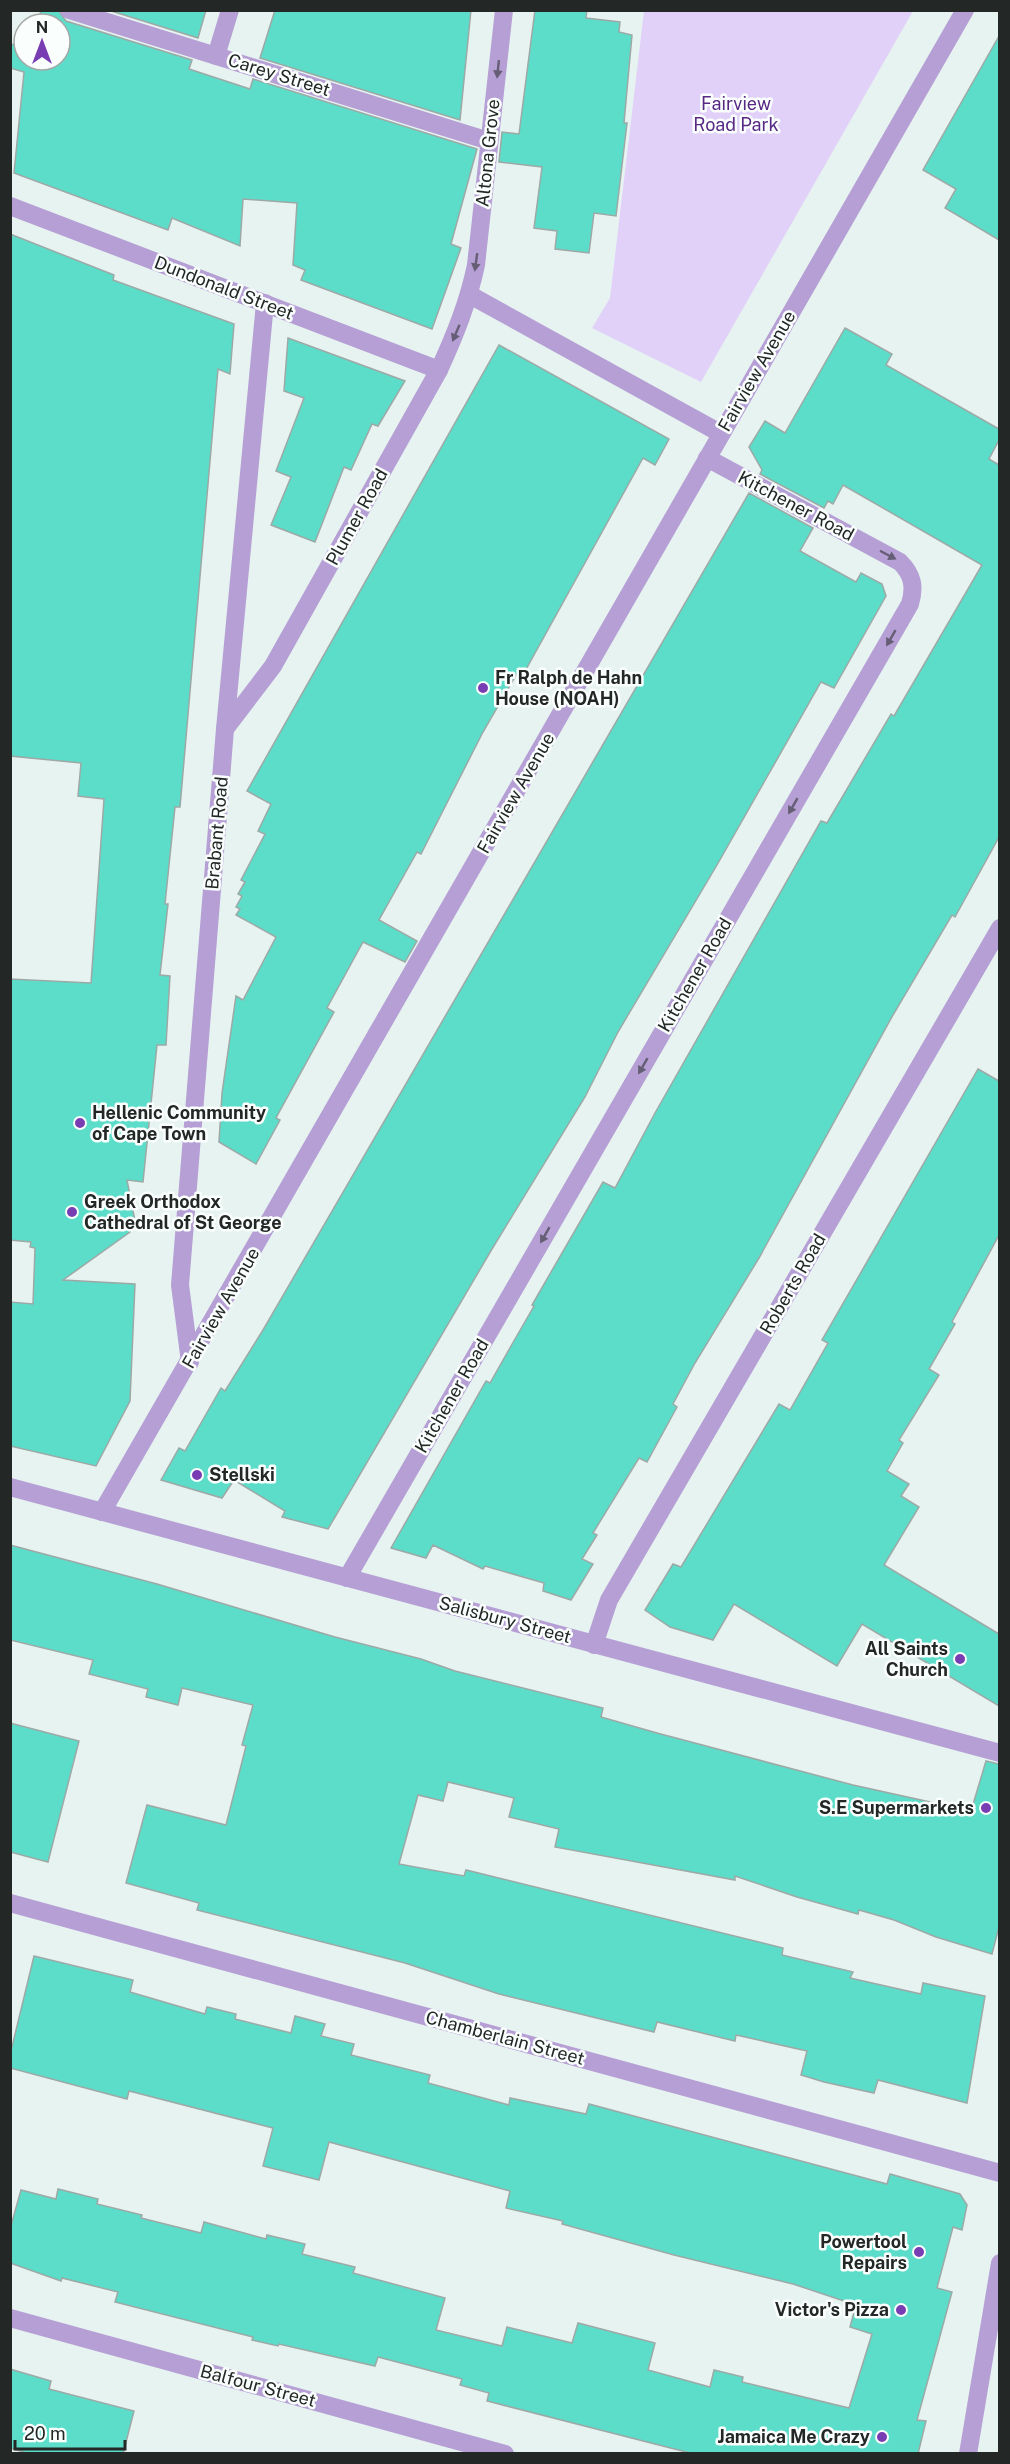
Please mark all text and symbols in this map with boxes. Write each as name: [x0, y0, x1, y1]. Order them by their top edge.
north arrow: [12, 12, 72, 72]
text: N: [36, 18, 48, 37]
street label: Carey Street: [226, 49, 333, 100]
one-way arrow: [493, 59, 502, 78]
park label: Fairview Road Park: [693, 93, 779, 135]
street label: Altona Grove: [471, 98, 504, 208]
street label: Dundonald Street: [152, 251, 297, 324]
one-way arrow: [471, 253, 480, 272]
street label: Fairview Avenue: [713, 307, 800, 435]
one-way arrow: [451, 324, 460, 342]
street label: Plumer Road: [321, 465, 392, 569]
street label: Kitchener Road: [735, 466, 858, 545]
one-way arrow: [880, 550, 897, 560]
one-way arrow: [886, 630, 896, 647]
place label: Fr Ralph de Hahn House (NOAH): [495, 667, 642, 709]
marker: Fr Ralph de Hahn House (NOAH): [476, 681, 490, 695]
street label: Fairview Avenue: [472, 729, 559, 857]
street label: Brabant Road: [201, 776, 232, 890]
one-way arrow: [788, 798, 798, 815]
street label: Kitchener Road: [653, 914, 736, 1036]
one-way arrow: [637, 1058, 648, 1074]
place label: Hellenic Community of Cape Town: [92, 1102, 266, 1144]
marker: Hellenic Community of Cape Town: [73, 1116, 87, 1130]
place label: Greek Orthodox Cathedral of St George: [84, 1191, 282, 1233]
marker: Greek Orthodox Cathedral of St George: [65, 1205, 79, 1219]
one-way arrow: [540, 1227, 550, 1244]
street label: Roberts Road: [755, 1230, 830, 1338]
street label: Fairview Avenue: [177, 1244, 264, 1372]
street label: Kitchener Road: [410, 1335, 493, 1457]
place label: Stellski: [209, 1464, 275, 1485]
marker: Stellski: [190, 1468, 204, 1482]
street label: Salisbury Street: [437, 1592, 574, 1647]
place label: All Saints Church: [865, 1638, 948, 1680]
marker: All Saints Church: [953, 1652, 967, 1666]
place label: S.E Supermarkets: [819, 1797, 974, 1818]
marker: S.E Supermarkets: [979, 1801, 993, 1815]
street label: Chamberlain Street: [423, 2006, 587, 2069]
place label: Powertool Repairs: [820, 2231, 907, 2273]
marker: Powertool Repairs: [912, 2245, 926, 2259]
place label: Victor's Pizza: [775, 2299, 889, 2320]
marker: Victor's Pizza: [894, 2303, 908, 2317]
street label: Balfour Street: [198, 2360, 318, 2411]
scale bar: [15, 2413, 124, 2451]
text: 20 m: [24, 2423, 66, 2444]
place label: Jamaica Me Crazy: [717, 2426, 870, 2447]
marker: Jamaica Me Crazy: [875, 2430, 889, 2444]

